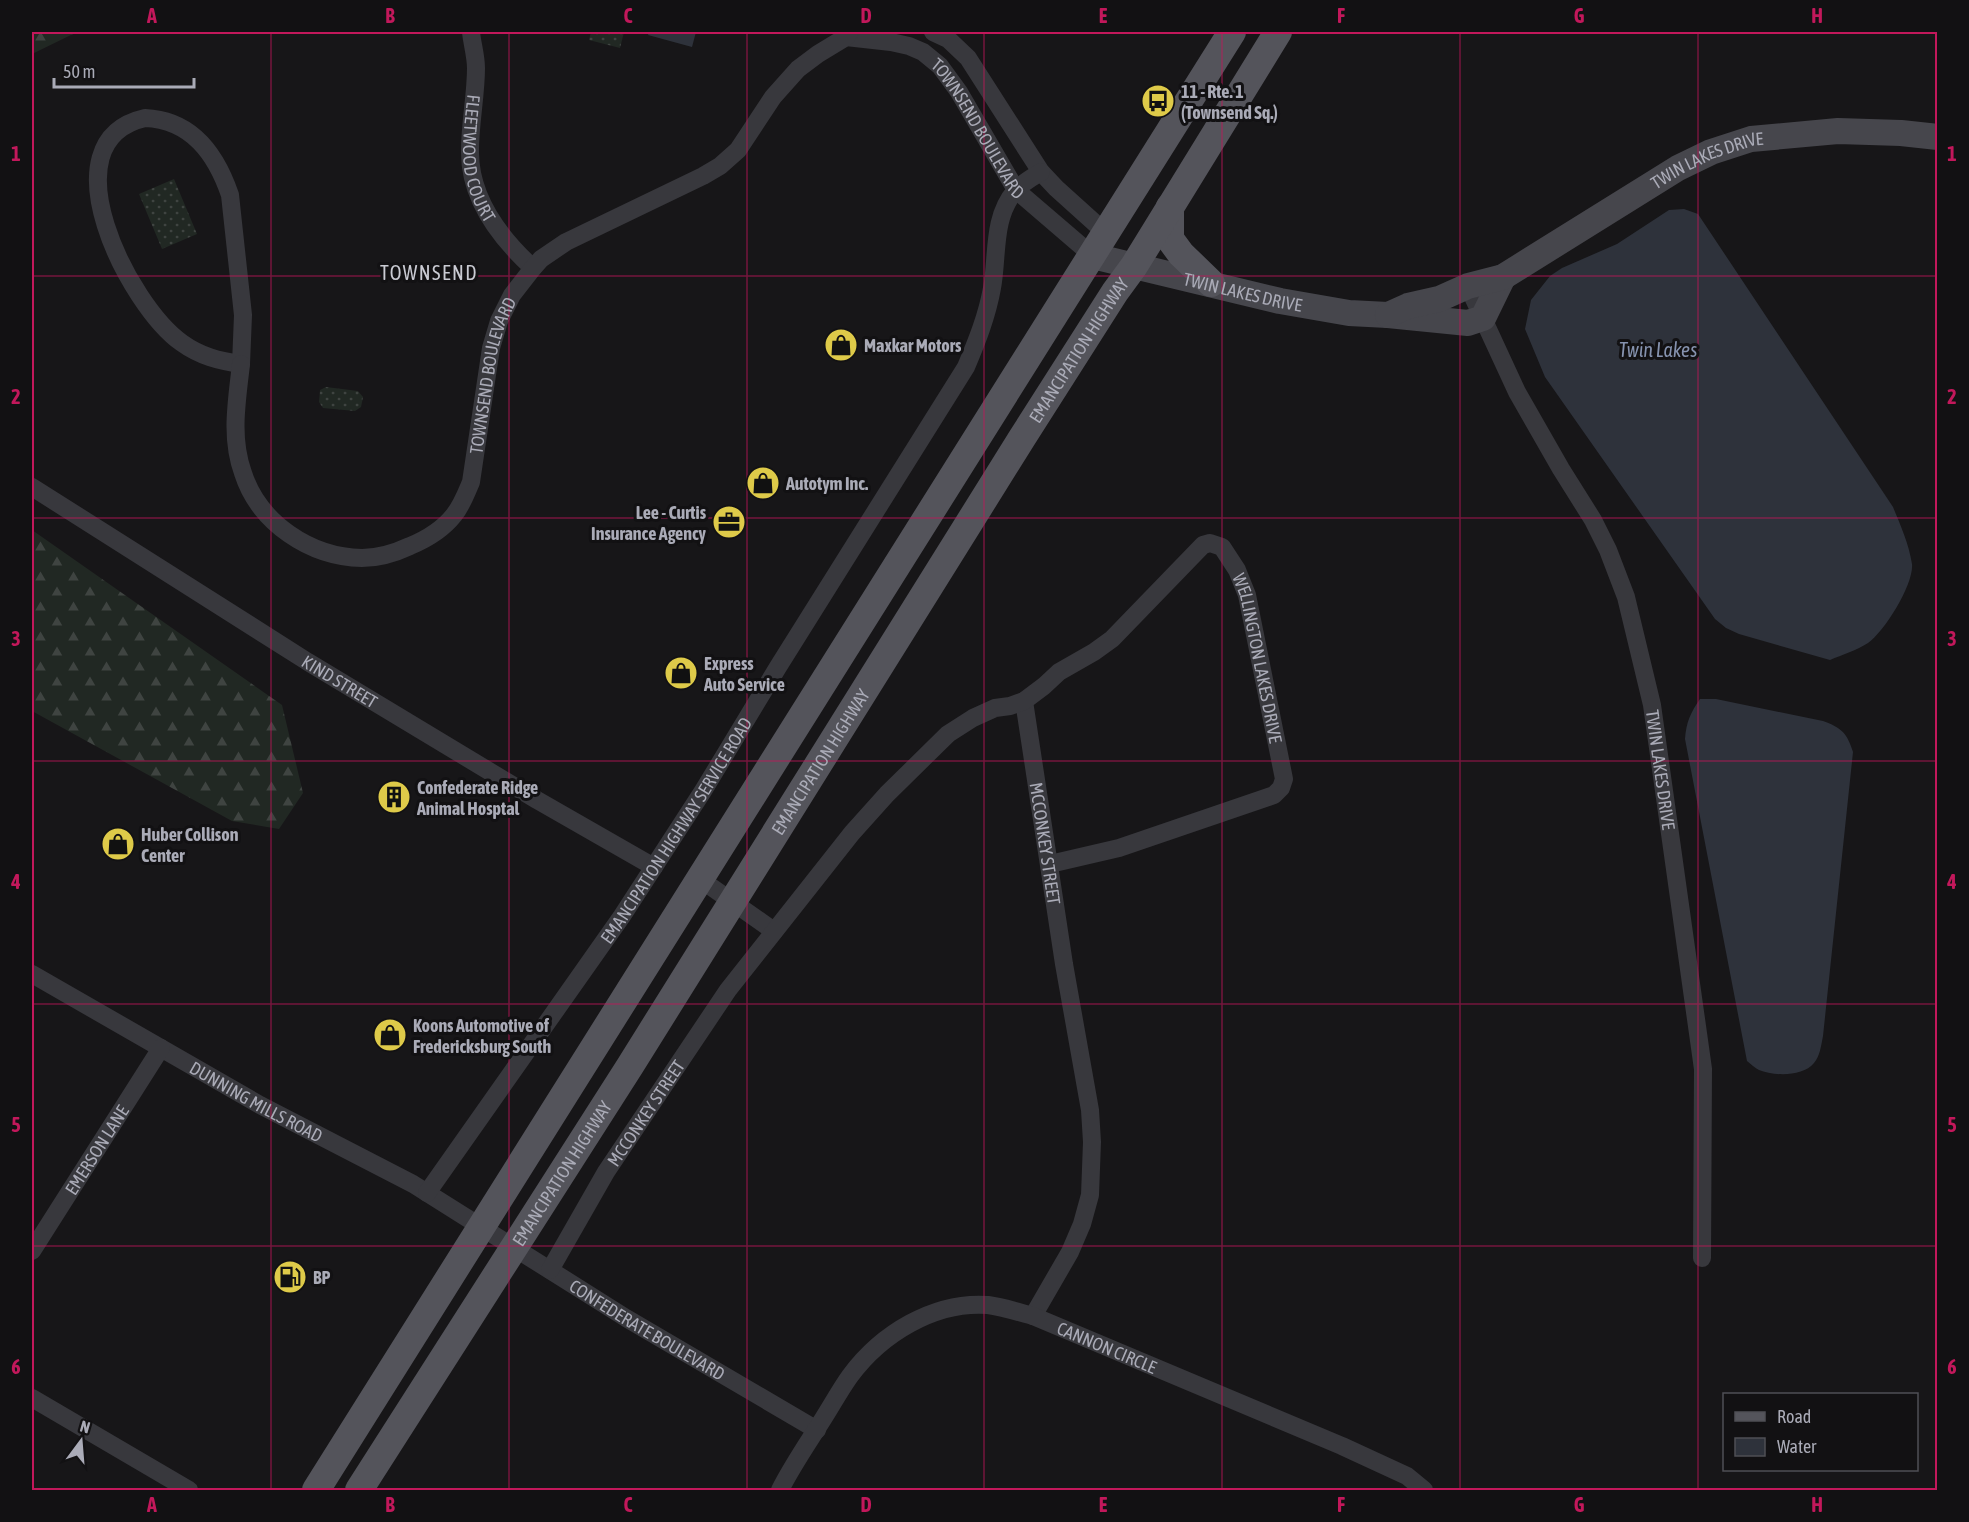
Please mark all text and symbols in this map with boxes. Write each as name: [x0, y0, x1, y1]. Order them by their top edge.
text: A: [146, 4, 157, 27]
text: B: [385, 4, 395, 27]
text: C: [624, 4, 633, 27]
text: D: [860, 4, 872, 27]
text: E: [1099, 4, 1108, 27]
text: F: [1337, 4, 1345, 27]
text: G: [1574, 4, 1585, 27]
text: H: [1811, 4, 1823, 27]
scale bar: [54, 51, 194, 89]
street label: TOWNSEND BOULEVARD: [928, 53, 1029, 203]
text: 50 m: [63, 61, 95, 82]
place label: 11 - Rte. 1 (Townsend Sq.): [1181, 81, 1278, 123]
bus stop icon: 11 - Rte. 1 (Townsend Sq.): [1140, 83, 1176, 119]
street label: FLEETWOOD COURT: [459, 94, 500, 226]
street label: TWIN LAKES DRIVE: [1647, 127, 1764, 193]
text: 1: [11, 142, 21, 165]
text: 1: [1947, 142, 1957, 165]
district label: TOWNSEND: [380, 261, 478, 284]
street label: TWIN LAKES DRIVE: [1181, 268, 1304, 315]
street label: EMANCIPATION HIGHWAY: [1024, 273, 1133, 426]
street label: TOWNSEND BOULEVARD: [465, 293, 520, 455]
shop icon: Maxkar Motors: [823, 327, 859, 363]
place label: Maxkar Motors: [864, 335, 962, 356]
water label: Twin Lakes: [1619, 338, 1697, 361]
text: 2: [11, 385, 21, 408]
text: 2: [1947, 385, 1957, 408]
shop icon: Autotym Inc.: [745, 465, 781, 501]
place label: Autotym Inc.: [785, 473, 868, 494]
place label: Lee - Curtis Insurance Agency: [591, 502, 707, 544]
office icon: Lee - Curtis Insurance Agency: [711, 504, 747, 540]
street label: WELLINGTON LAKES DRIVE: [1229, 570, 1287, 745]
text: 3: [11, 627, 21, 650]
text: 3: [1947, 627, 1957, 650]
street label: KIND STREET: [298, 650, 381, 712]
place label: Express Auto Service: [703, 653, 785, 695]
shop icon: Express Auto Service: [663, 655, 699, 691]
street label: EMANCIPATION HIGHWAY: [767, 685, 873, 838]
street label: TWIN LAKES DRIVE: [1642, 708, 1680, 832]
street label: EMANCIPATION HIGHWAY SERVICE ROAD: [596, 713, 756, 947]
place label: Confederate Ridge Animal Hosptal: [416, 777, 538, 819]
building icon: Confederate Ridge Animal Hosptal: [376, 779, 412, 815]
street label: MCCONKEY STREET: [1026, 781, 1065, 906]
place label: Huber Collison Center: [141, 824, 239, 866]
shop icon: Huber Collison Center: [100, 826, 136, 862]
text: 4: [10, 870, 21, 893]
text: 4: [1946, 870, 1957, 893]
place label: Koons Automotive of Fredericksburg South: [413, 1015, 551, 1057]
shop icon: Koons Automotive of Fredericksburg South: [372, 1017, 408, 1053]
street label: MCCONKEY STREET: [603, 1056, 689, 1170]
street label: DUNNING MILLS ROAD: [186, 1057, 326, 1146]
street label: EMANCIPATION HIGHWAY: [507, 1097, 616, 1250]
street label: EMERSON LANE: [60, 1101, 133, 1198]
text: 5: [11, 1113, 21, 1136]
text: 5: [1947, 1113, 1957, 1136]
fuel station icon: BP: [272, 1259, 308, 1295]
place label: BP: [313, 1267, 331, 1288]
street label: CONFEDERATE BOULEVARD: [566, 1275, 729, 1384]
street label: CANNON CIRCLE: [1054, 1317, 1160, 1377]
text: 6: [11, 1355, 21, 1378]
text: 6: [1947, 1355, 1957, 1378]
legend: [1723, 1393, 1918, 1471]
text: Road: [1777, 1406, 1811, 1427]
north arrow: [51, 1411, 111, 1471]
text: N: [78, 1417, 92, 1437]
text: Water: [1777, 1436, 1817, 1457]
text: A: [146, 1493, 157, 1516]
text: B: [385, 1493, 395, 1516]
text: C: [624, 1493, 633, 1516]
text: D: [860, 1493, 872, 1516]
text: E: [1099, 1493, 1108, 1516]
text: F: [1337, 1493, 1345, 1516]
text: G: [1574, 1493, 1585, 1516]
text: H: [1811, 1493, 1823, 1516]

